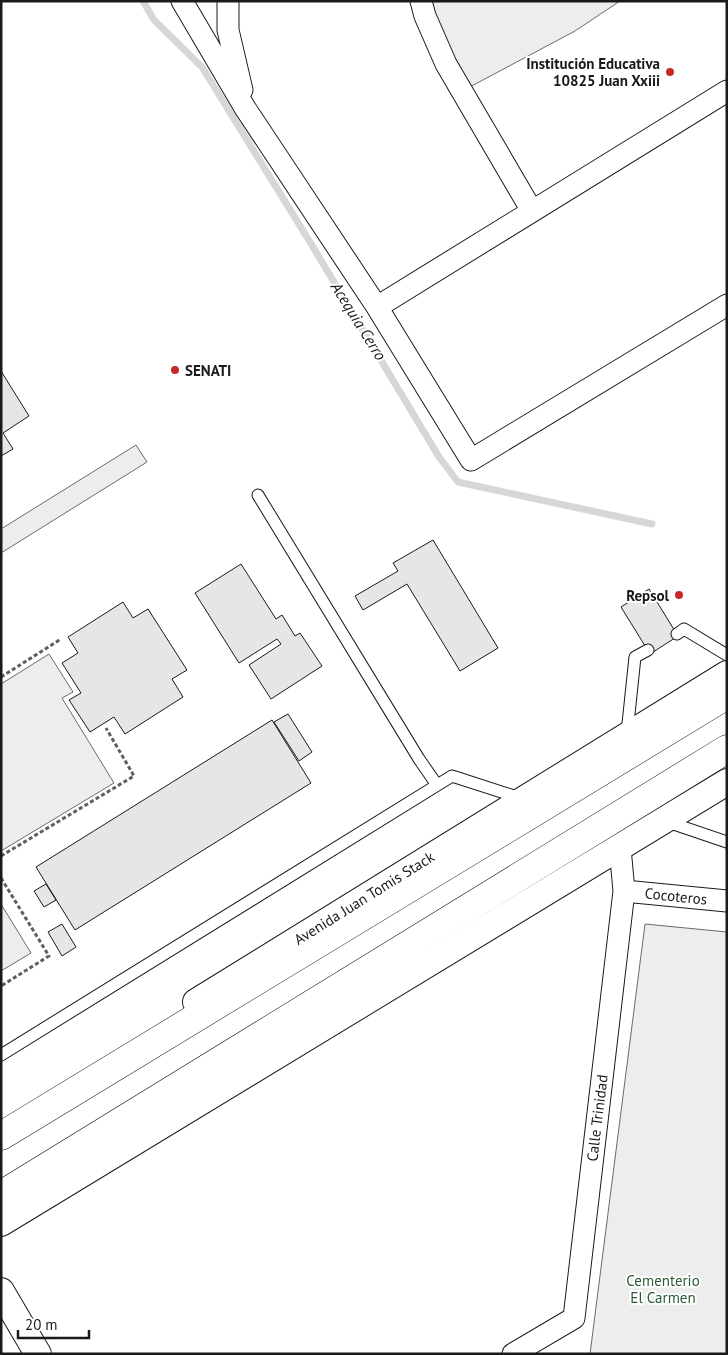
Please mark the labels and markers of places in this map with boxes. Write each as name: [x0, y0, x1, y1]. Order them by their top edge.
place label: Institución Educativa 10825 Juan Xxiii: [526, 54, 660, 90]
marker: Institución Educativa 10825 Juan Xxiii: [664, 66, 676, 78]
place label: SENATI: [185, 361, 231, 380]
marker: SENATI: [169, 364, 181, 376]
place label: Repsol: [626, 586, 670, 605]
marker: Repsol: [673, 589, 685, 601]

